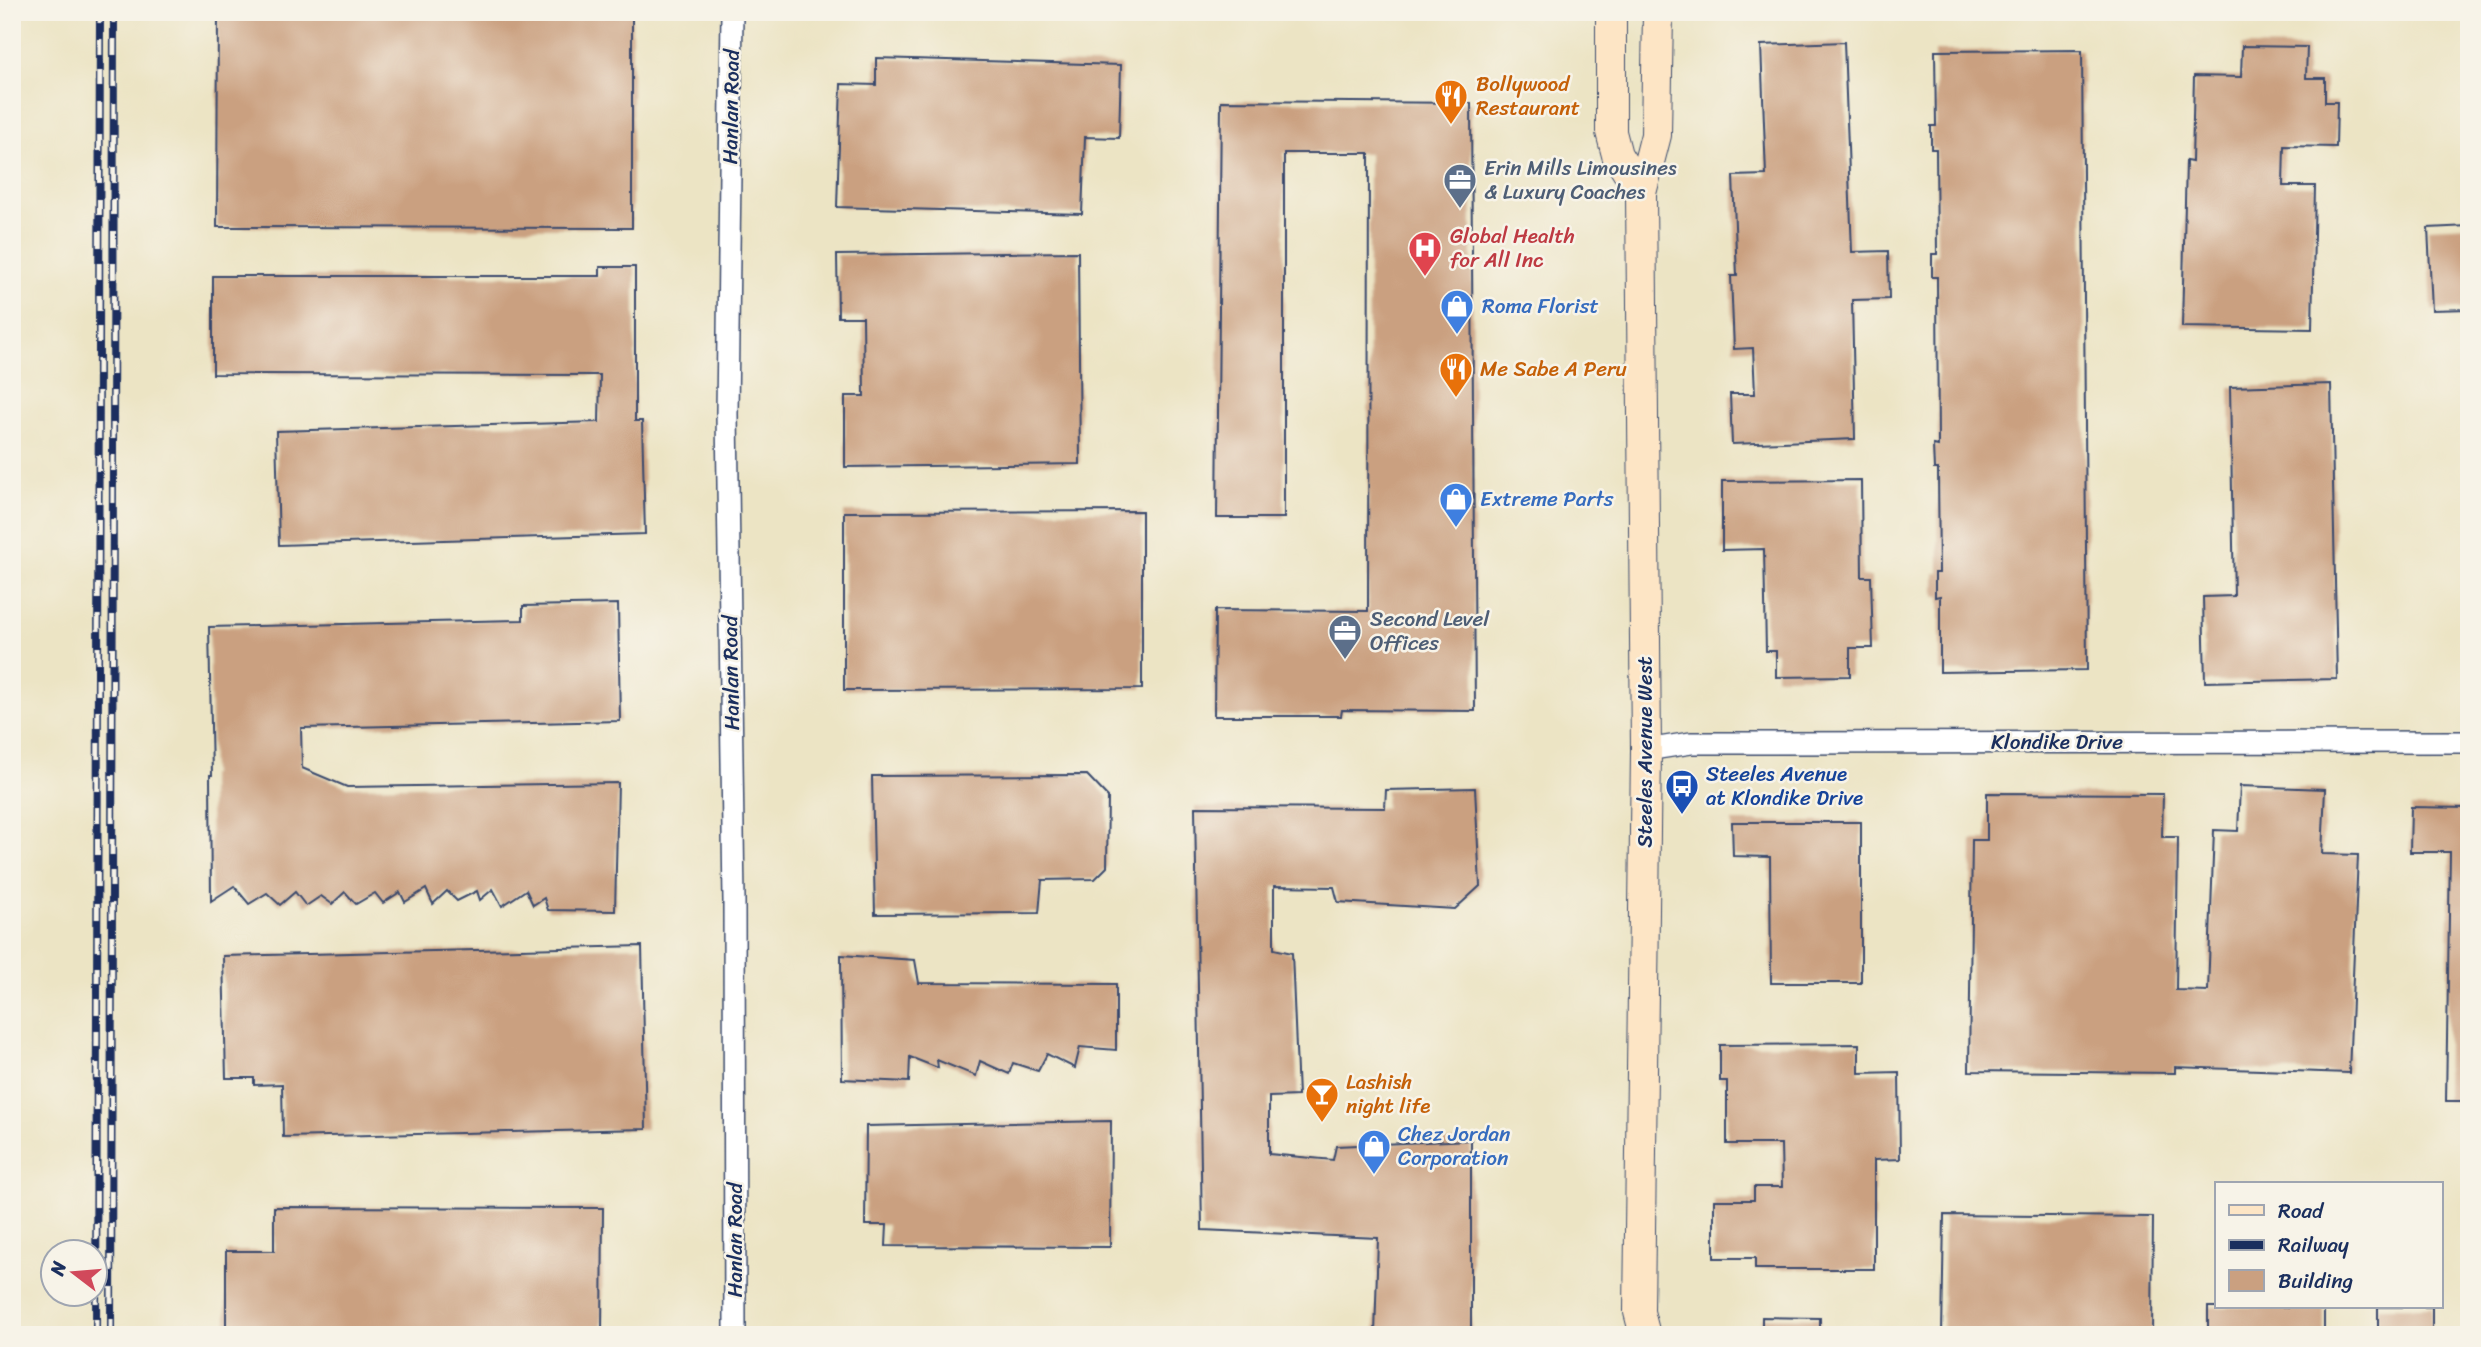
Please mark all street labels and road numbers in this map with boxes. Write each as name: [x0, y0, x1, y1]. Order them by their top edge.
street label: Hanlan Road: [711, 47, 751, 165]
street label: Hanlan Road: [711, 613, 751, 731]
street label: Steeles Avenue West: [1626, 656, 1664, 848]
street label: Klondike Drive: [1991, 723, 2123, 761]
street label: Hanlan Road: [716, 1181, 754, 1297]

